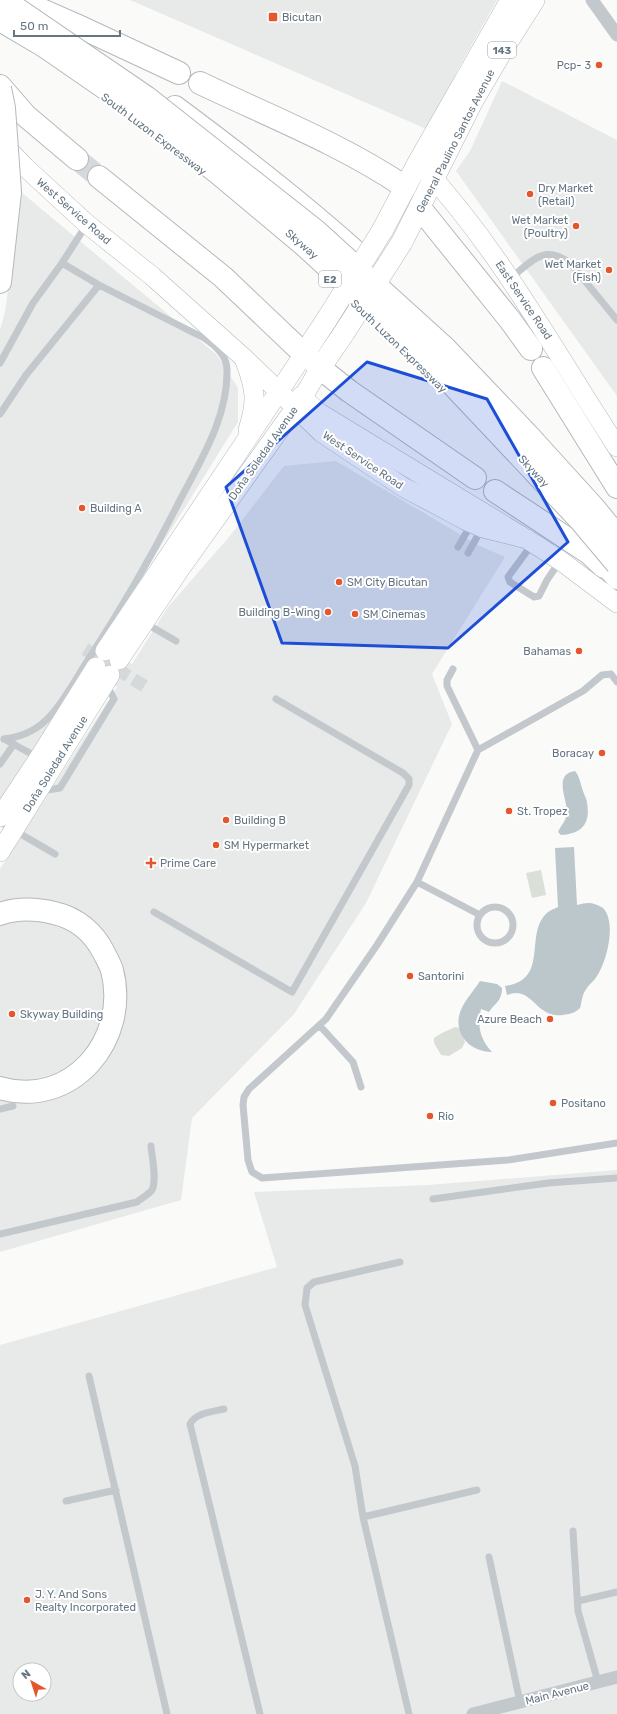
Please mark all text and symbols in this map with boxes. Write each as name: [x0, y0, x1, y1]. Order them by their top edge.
marker: Bicutan: [267, 11, 279, 23]
place label: Bicutan: [282, 11, 322, 24]
scale bar: [14, 12, 120, 38]
text: 50 m: [20, 19, 48, 33]
road number: 143: [488, 42, 516, 58]
place label: Pcp- 3: [557, 59, 591, 72]
marker: Pcp- 3: [594, 60, 604, 70]
street label: General Paulino Santos Avenue: [413, 67, 497, 215]
street label: South Luzon Expressway: [98, 91, 209, 178]
street label: West Service Road: [34, 176, 114, 247]
place label: Dry Market (Retail): [538, 182, 594, 208]
marker: Dry Market (Retail): [525, 189, 535, 199]
place label: Wet Market (Poultry): [511, 214, 569, 240]
marker: Wet Market (Poultry): [571, 221, 581, 231]
street label: Skyway: [283, 227, 321, 262]
street label: East Service Road: [492, 258, 555, 342]
place label: Wet Market (Fish): [544, 258, 602, 284]
marker: Wet Market (Fish): [604, 265, 614, 275]
road number: E2: [319, 271, 341, 287]
street label: South Luzon Expressway: [348, 297, 449, 396]
street label: Doña Soledad Avenue: [226, 404, 301, 503]
street label: West Service Road: [320, 429, 405, 492]
street label: Skyway: [515, 453, 552, 490]
place label: Building A: [90, 502, 142, 515]
marker: Building A: [77, 503, 87, 513]
place label: SM City Bicutan: [347, 576, 428, 589]
marker: SM City Bicutan: [334, 577, 344, 587]
place label: Building B-Wing: [238, 606, 320, 619]
marker: Building B-Wing: [323, 607, 333, 617]
place label: SM Cinemas: [363, 608, 426, 621]
marker: SM Cinemas: [350, 609, 360, 619]
place label: Bahamas: [523, 645, 571, 658]
marker: Bahamas: [574, 646, 584, 656]
street label: Doña Soledad Avenue: [20, 714, 90, 815]
place label: Boracay: [552, 747, 594, 760]
marker: Boracay: [597, 748, 607, 758]
place label: St. Tropez: [517, 805, 568, 818]
marker: St. Tropez: [504, 806, 514, 816]
place label: Building B: [234, 814, 286, 827]
marker: Building B: [221, 815, 231, 825]
place label: SM Hypermarket: [224, 839, 310, 852]
marker: SM Hypermarket: [211, 840, 221, 850]
marker: Prime Care: [145, 857, 157, 869]
place label: Prime Care: [160, 857, 216, 870]
place label: Santorini: [418, 970, 464, 983]
marker: Santorini: [405, 971, 415, 981]
place label: Skyway Building: [20, 1008, 103, 1021]
marker: Skyway Building: [7, 1009, 17, 1019]
place label: Azure Beach: [477, 1013, 542, 1026]
marker: Azure Beach: [545, 1014, 555, 1024]
place label: Positano: [561, 1097, 606, 1110]
marker: Positano: [548, 1098, 558, 1108]
place label: Rio: [438, 1110, 454, 1123]
marker: Rio: [425, 1111, 435, 1121]
place label: J. Y. And Sons Realty Incorporated: [35, 1588, 136, 1614]
marker: J. Y. And Sons Realty Incorporated: [22, 1595, 32, 1605]
north arrow: [12, 1662, 52, 1702]
text: N: [19, 1667, 33, 1682]
street label: Main Avenue: [524, 1679, 590, 1708]

